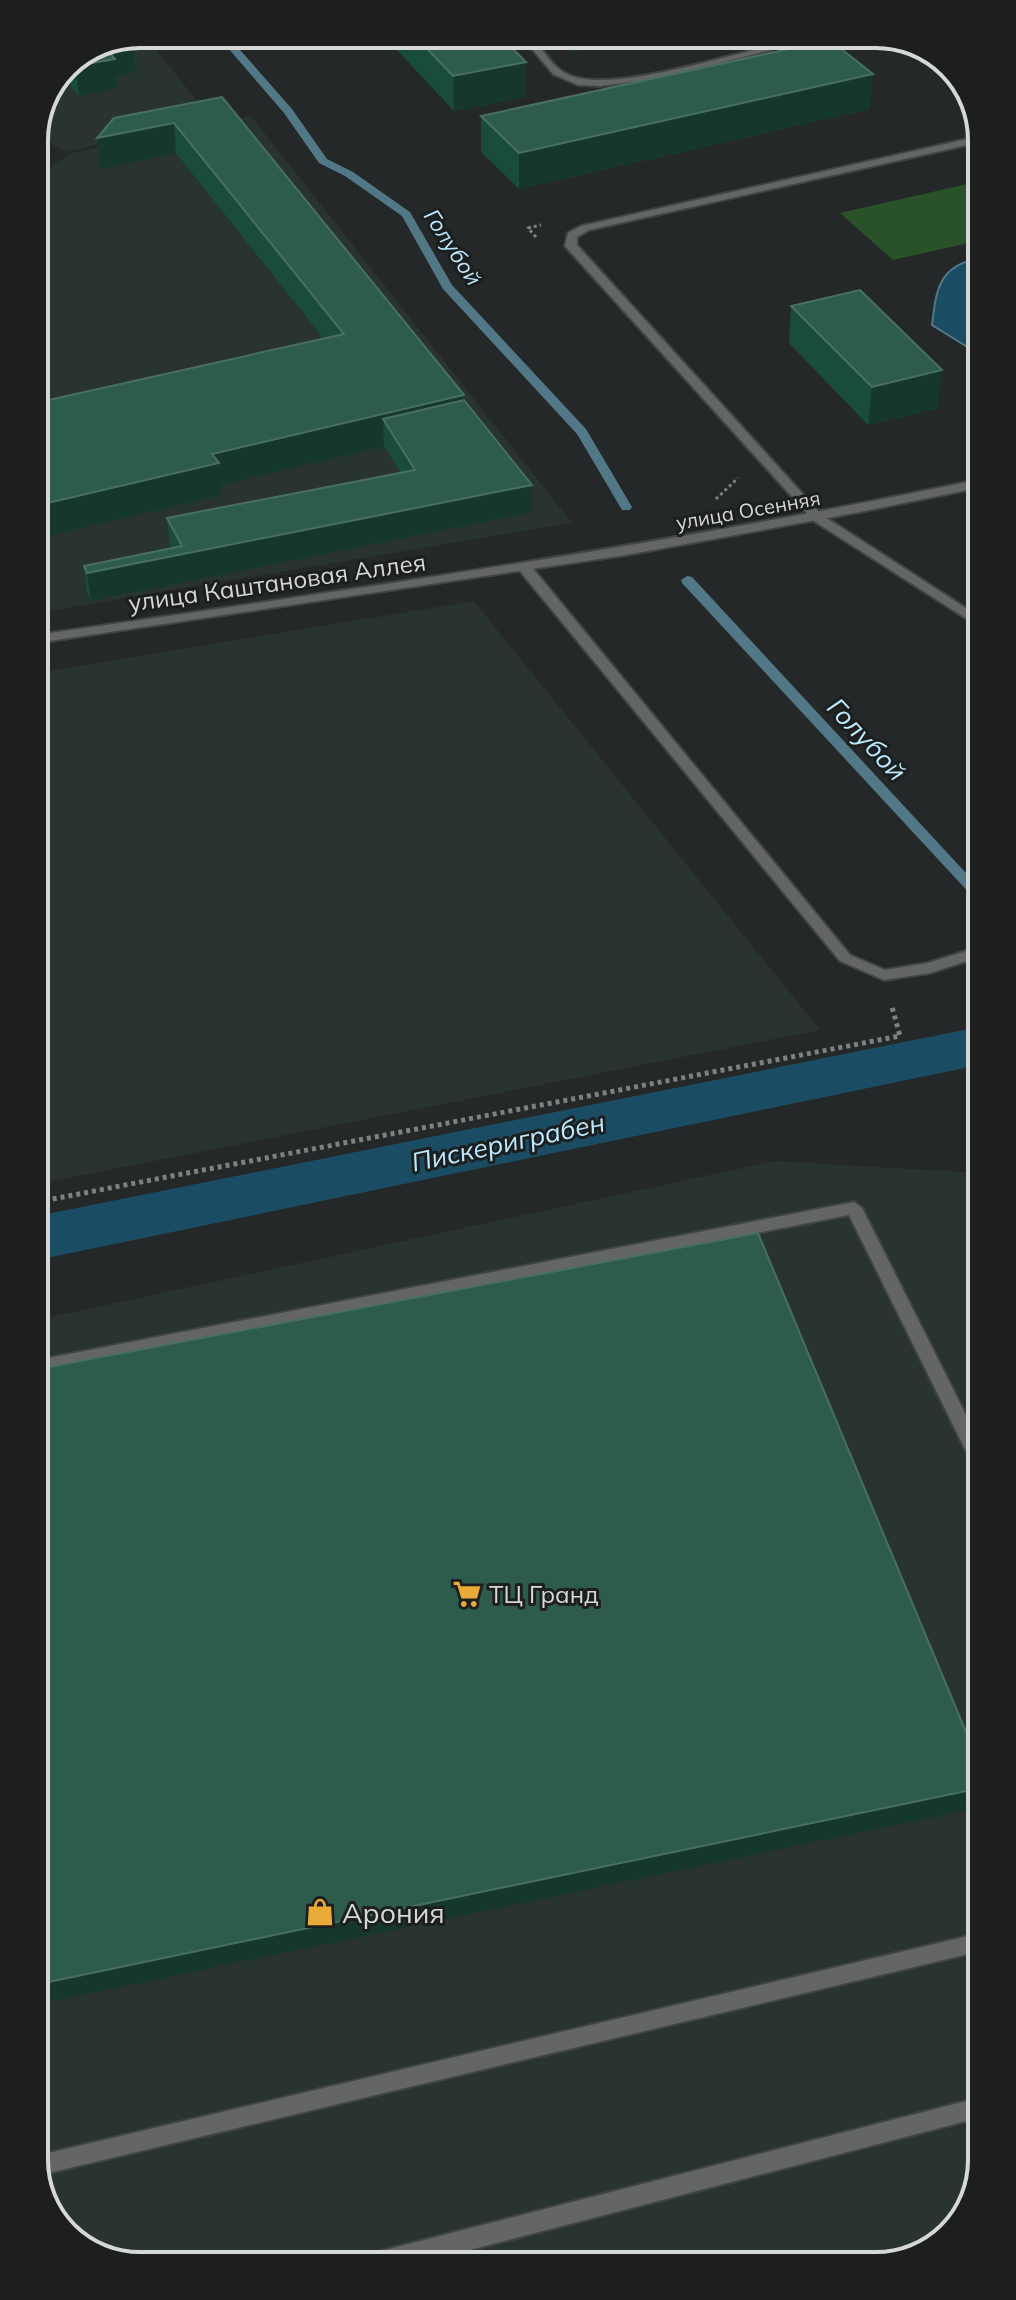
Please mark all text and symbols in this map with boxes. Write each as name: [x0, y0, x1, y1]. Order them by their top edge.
water label: Голубой: [418, 203, 488, 291]
street label: улица Осенняя: [674, 485, 822, 535]
street label: улица Каштановая Аллея: [126, 546, 428, 618]
water label: Голубой: [820, 691, 914, 787]
water label: Пискериграбен: [408, 1105, 608, 1179]
supermarket icon: ТЦ Гранд: [452, 1579, 482, 1609]
place label: ТЦ Гранд: [489, 1579, 599, 1609]
place label: Арония: [342, 1895, 445, 1930]
shop icon: Арония: [305, 1897, 335, 1927]

